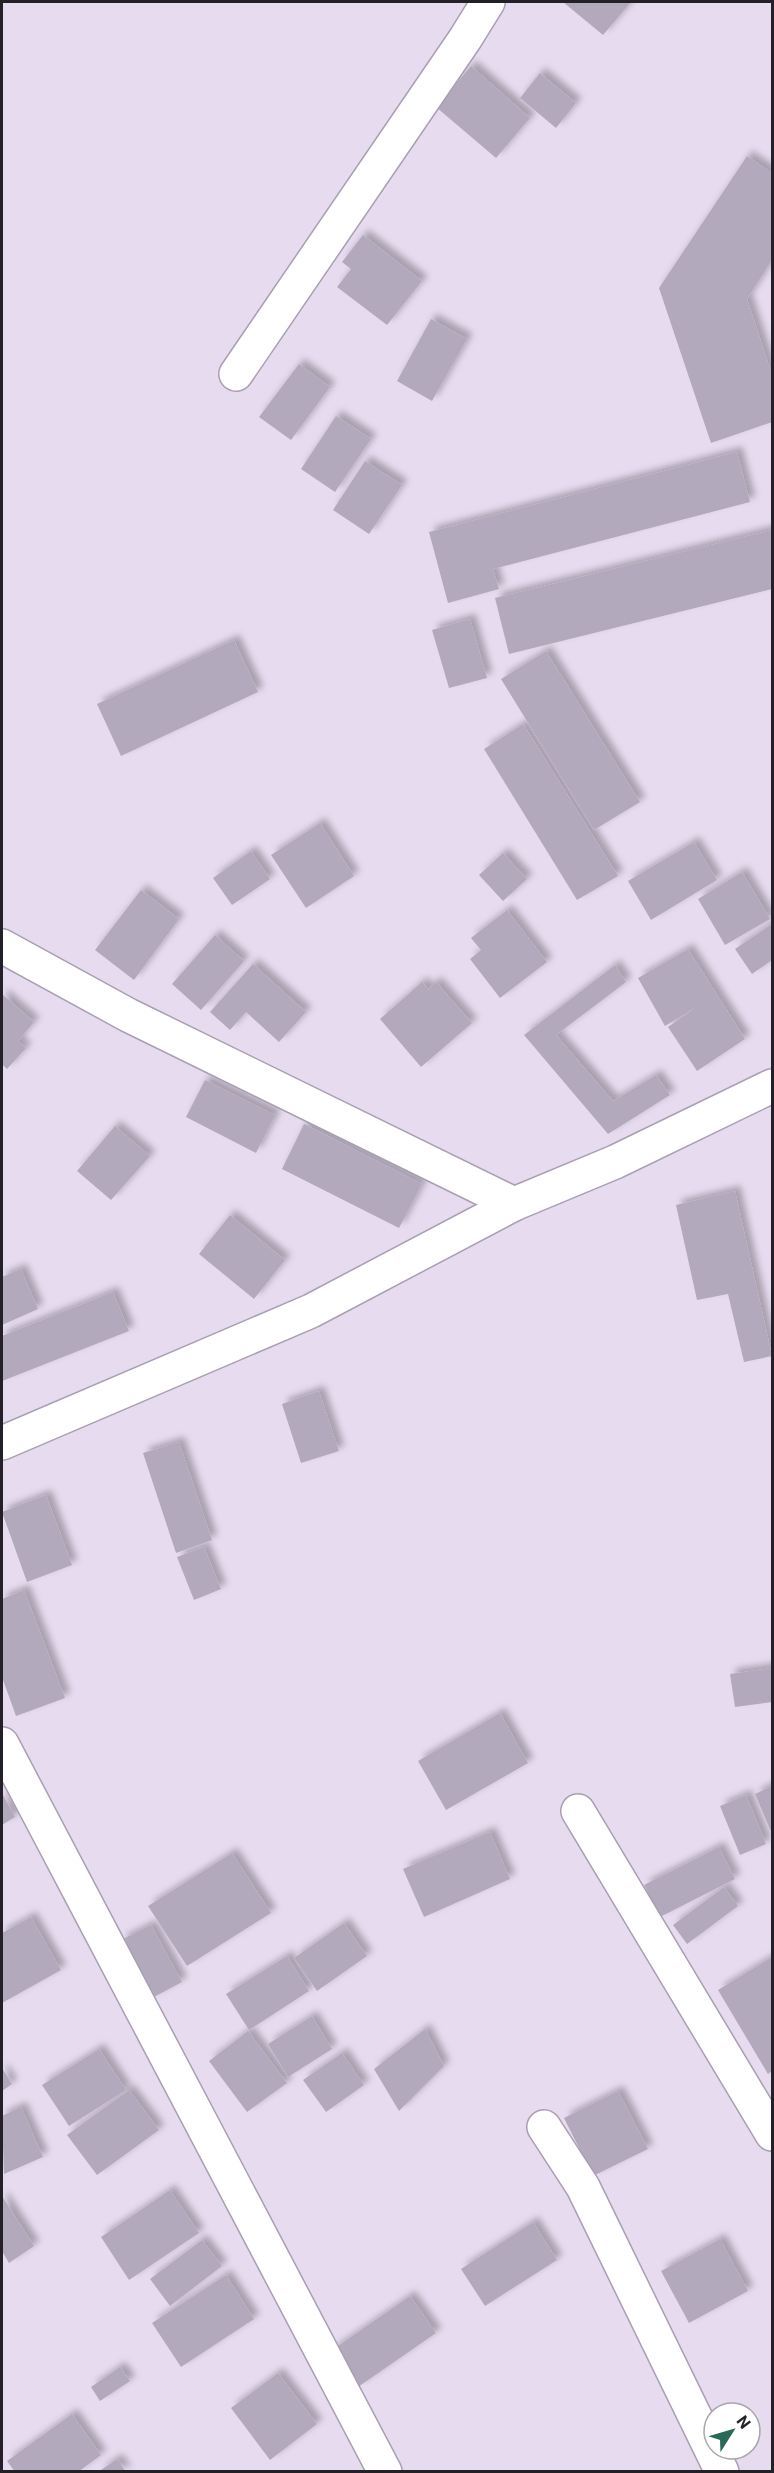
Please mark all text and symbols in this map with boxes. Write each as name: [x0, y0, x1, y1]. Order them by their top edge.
north arrow: [702, 2401, 762, 2461]
text: N: [733, 2412, 755, 2433]

